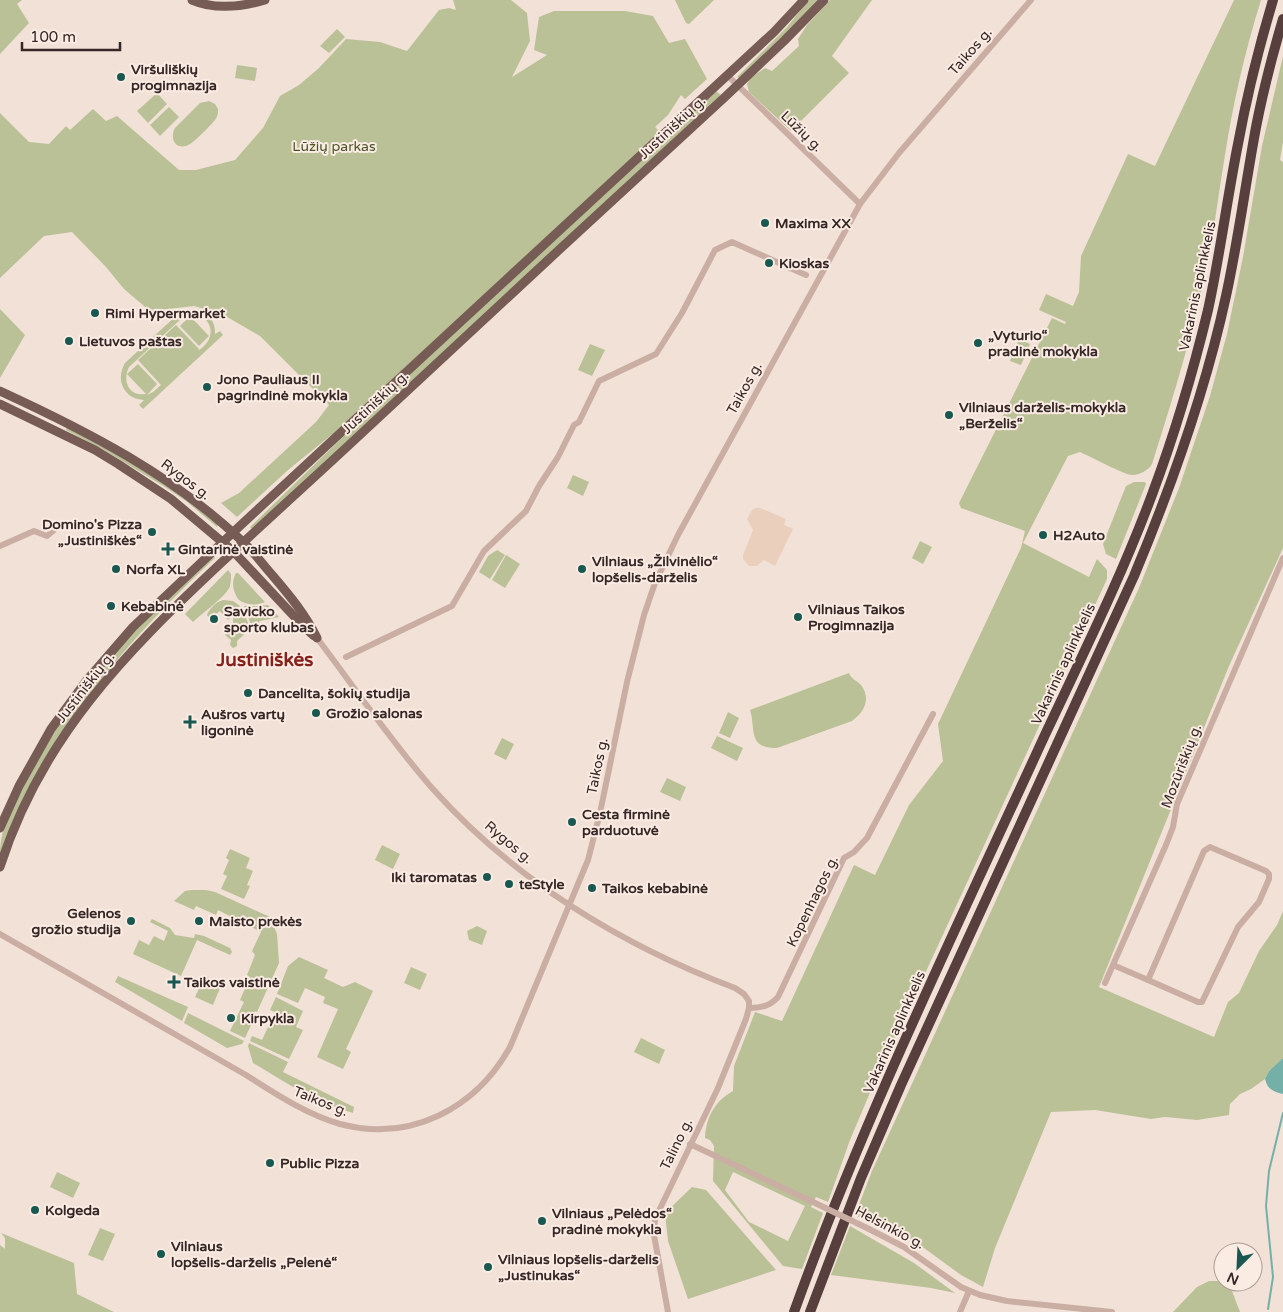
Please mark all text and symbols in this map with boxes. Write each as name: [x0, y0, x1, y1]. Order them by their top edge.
scale bar: [22, 20, 120, 52]
street label: Taikos g.: [945, 24, 996, 79]
text: 100 m: [30, 28, 76, 46]
place label: Viršuliškių progimnazija: [131, 61, 217, 94]
marker: Viršuliškių progimnazija: [115, 71, 127, 83]
street label: Justiniškių g.: [635, 92, 709, 163]
street label: Lūžių g.: [777, 107, 826, 155]
park label: Lūžių parkas: [292, 138, 376, 155]
place label: Maxima XX: [775, 215, 852, 232]
marker: Maxima XX: [759, 217, 771, 229]
street label: Vakarinis aplinkkelis: [1175, 219, 1220, 353]
place label: Kioskas: [779, 255, 829, 272]
marker: Kioskas: [763, 257, 775, 269]
place label: Rimi Hypermarket: [105, 305, 226, 322]
marker: Rimi Hypermarket: [89, 307, 101, 319]
place label: „Vyturio“ pradinė mokykla: [988, 327, 1098, 360]
place label: Lietuvos paštas: [79, 333, 182, 350]
marker: Lietuvos paštas: [63, 335, 75, 347]
marker: „Vyturio“ pradinė mokykla: [972, 337, 984, 349]
street label: Taikos g.: [723, 359, 766, 418]
street label: Justiniškių g.: [338, 367, 412, 438]
place label: Jono Pauliaus II pagrindinė mokykla: [216, 371, 348, 404]
marker: Jono Pauliaus II pagrindinė mokykla: [201, 381, 213, 393]
place label: Vilniaus darželis-mokykla „Berželis“: [959, 399, 1126, 432]
marker: Vilniaus darželis-mokykla „Berželis“: [943, 409, 955, 421]
street label: Rygos g.: [158, 455, 214, 504]
place label: Domino's Pizza „Justiniškės“: [42, 516, 142, 549]
marker: Domino's Pizza „Justiniškės“: [146, 526, 158, 538]
place label: H2Auto: [1053, 527, 1105, 544]
marker: H2Auto: [1037, 529, 1049, 541]
place label: Gintarinė vaistinė: [178, 541, 293, 558]
marker: Gintarinė vaistinė: [162, 543, 174, 555]
place label: Vilniaus „Žilvinėlio“ lopšelis-darželis: [592, 553, 718, 586]
place label: Norfa XL: [126, 561, 186, 578]
marker: Norfa XL: [110, 563, 122, 575]
marker: Vilniaus „Žilvinėlio“ lopšelis-darželis: [576, 563, 588, 575]
place label: Kebabinė: [121, 598, 184, 615]
marker: Kebabinė: [105, 600, 117, 612]
street label: Vakarinis aplinkkelis: [1028, 600, 1099, 728]
place label: Vilniaus Taikos Progimnazija: [808, 601, 905, 634]
place label: Savicko sporto klubas: [224, 603, 314, 636]
marker: Vilniaus Taikos Progimnazija: [792, 611, 804, 623]
marker: Savicko sporto klubas: [208, 613, 220, 625]
street label: Justiniškių g.: [53, 649, 118, 726]
district label: Justiniškės: [216, 649, 313, 671]
place label: Dancelita, šokių studija: [258, 685, 410, 702]
marker: Dancelita, šokių studija: [242, 687, 254, 699]
place label: Grožio salonas: [326, 705, 423, 722]
place label: Aušros vartų ligoninė: [201, 706, 285, 739]
marker: Grožio salonas: [310, 707, 322, 719]
marker: Aušros vartų ligoninė: [183, 715, 197, 729]
street label: Mozūriškių g.: [1158, 722, 1205, 811]
street label: Taikos g.: [583, 736, 612, 796]
place label: Cesta firminė parduotuvė: [582, 806, 670, 839]
marker: Cesta firminė parduotuvė: [566, 816, 578, 828]
street label: Rygos g.: [481, 817, 536, 867]
street label: Kopenhagos g.: [783, 853, 842, 950]
place label: Iki taromatas: [391, 869, 477, 886]
marker: Iki taromatas: [481, 871, 493, 883]
place label: teStyle: [518, 876, 565, 893]
marker: teStyle: [503, 878, 515, 890]
place label: Taikos kebabinė: [601, 880, 708, 897]
marker: Taikos kebabinė: [586, 882, 598, 894]
place label: Gelenos grožio studija: [32, 905, 121, 938]
place label: Maisto prekės: [209, 913, 302, 930]
marker: Gelenos grožio studija: [125, 915, 137, 927]
marker: Maisto prekės: [193, 915, 205, 927]
street label: Vakarinis aplinkkelis: [860, 968, 929, 1096]
place label: Taikos vaistinė: [183, 974, 280, 991]
marker: Taikos vaistinė: [168, 976, 180, 988]
place label: Kirpykla: [241, 1010, 295, 1027]
marker: Kirpykla: [225, 1012, 237, 1024]
street label: Taikos g.: [291, 1083, 351, 1120]
street label: Talino g.: [657, 1116, 696, 1173]
place label: Public Pizza: [280, 1155, 359, 1172]
marker: Public Pizza: [264, 1157, 276, 1169]
place label: Kolgeda: [45, 1202, 100, 1219]
street label: Helsinkio g.: [852, 1202, 927, 1253]
marker: Kolgeda: [29, 1204, 41, 1216]
place label: Vilniaus „Pelėdos“ pradinė mokykla: [552, 1205, 672, 1238]
marker: Vilniaus „Pelėdos“ pradinė mokykla: [536, 1215, 548, 1227]
place label: Vilniaus lopšelis-darželis „Pelenė“: [171, 1238, 337, 1271]
north arrow: [1213, 1242, 1263, 1292]
marker: Vilniaus lopšelis-darželis „Pelenė“: [155, 1248, 167, 1260]
place label: Vilniaus lopšelis-darželis „Justinukas“: [498, 1251, 659, 1284]
marker: Vilniaus lopšelis-darželis „Justinukas“: [482, 1261, 494, 1273]
text: N: [1224, 1268, 1242, 1288]

